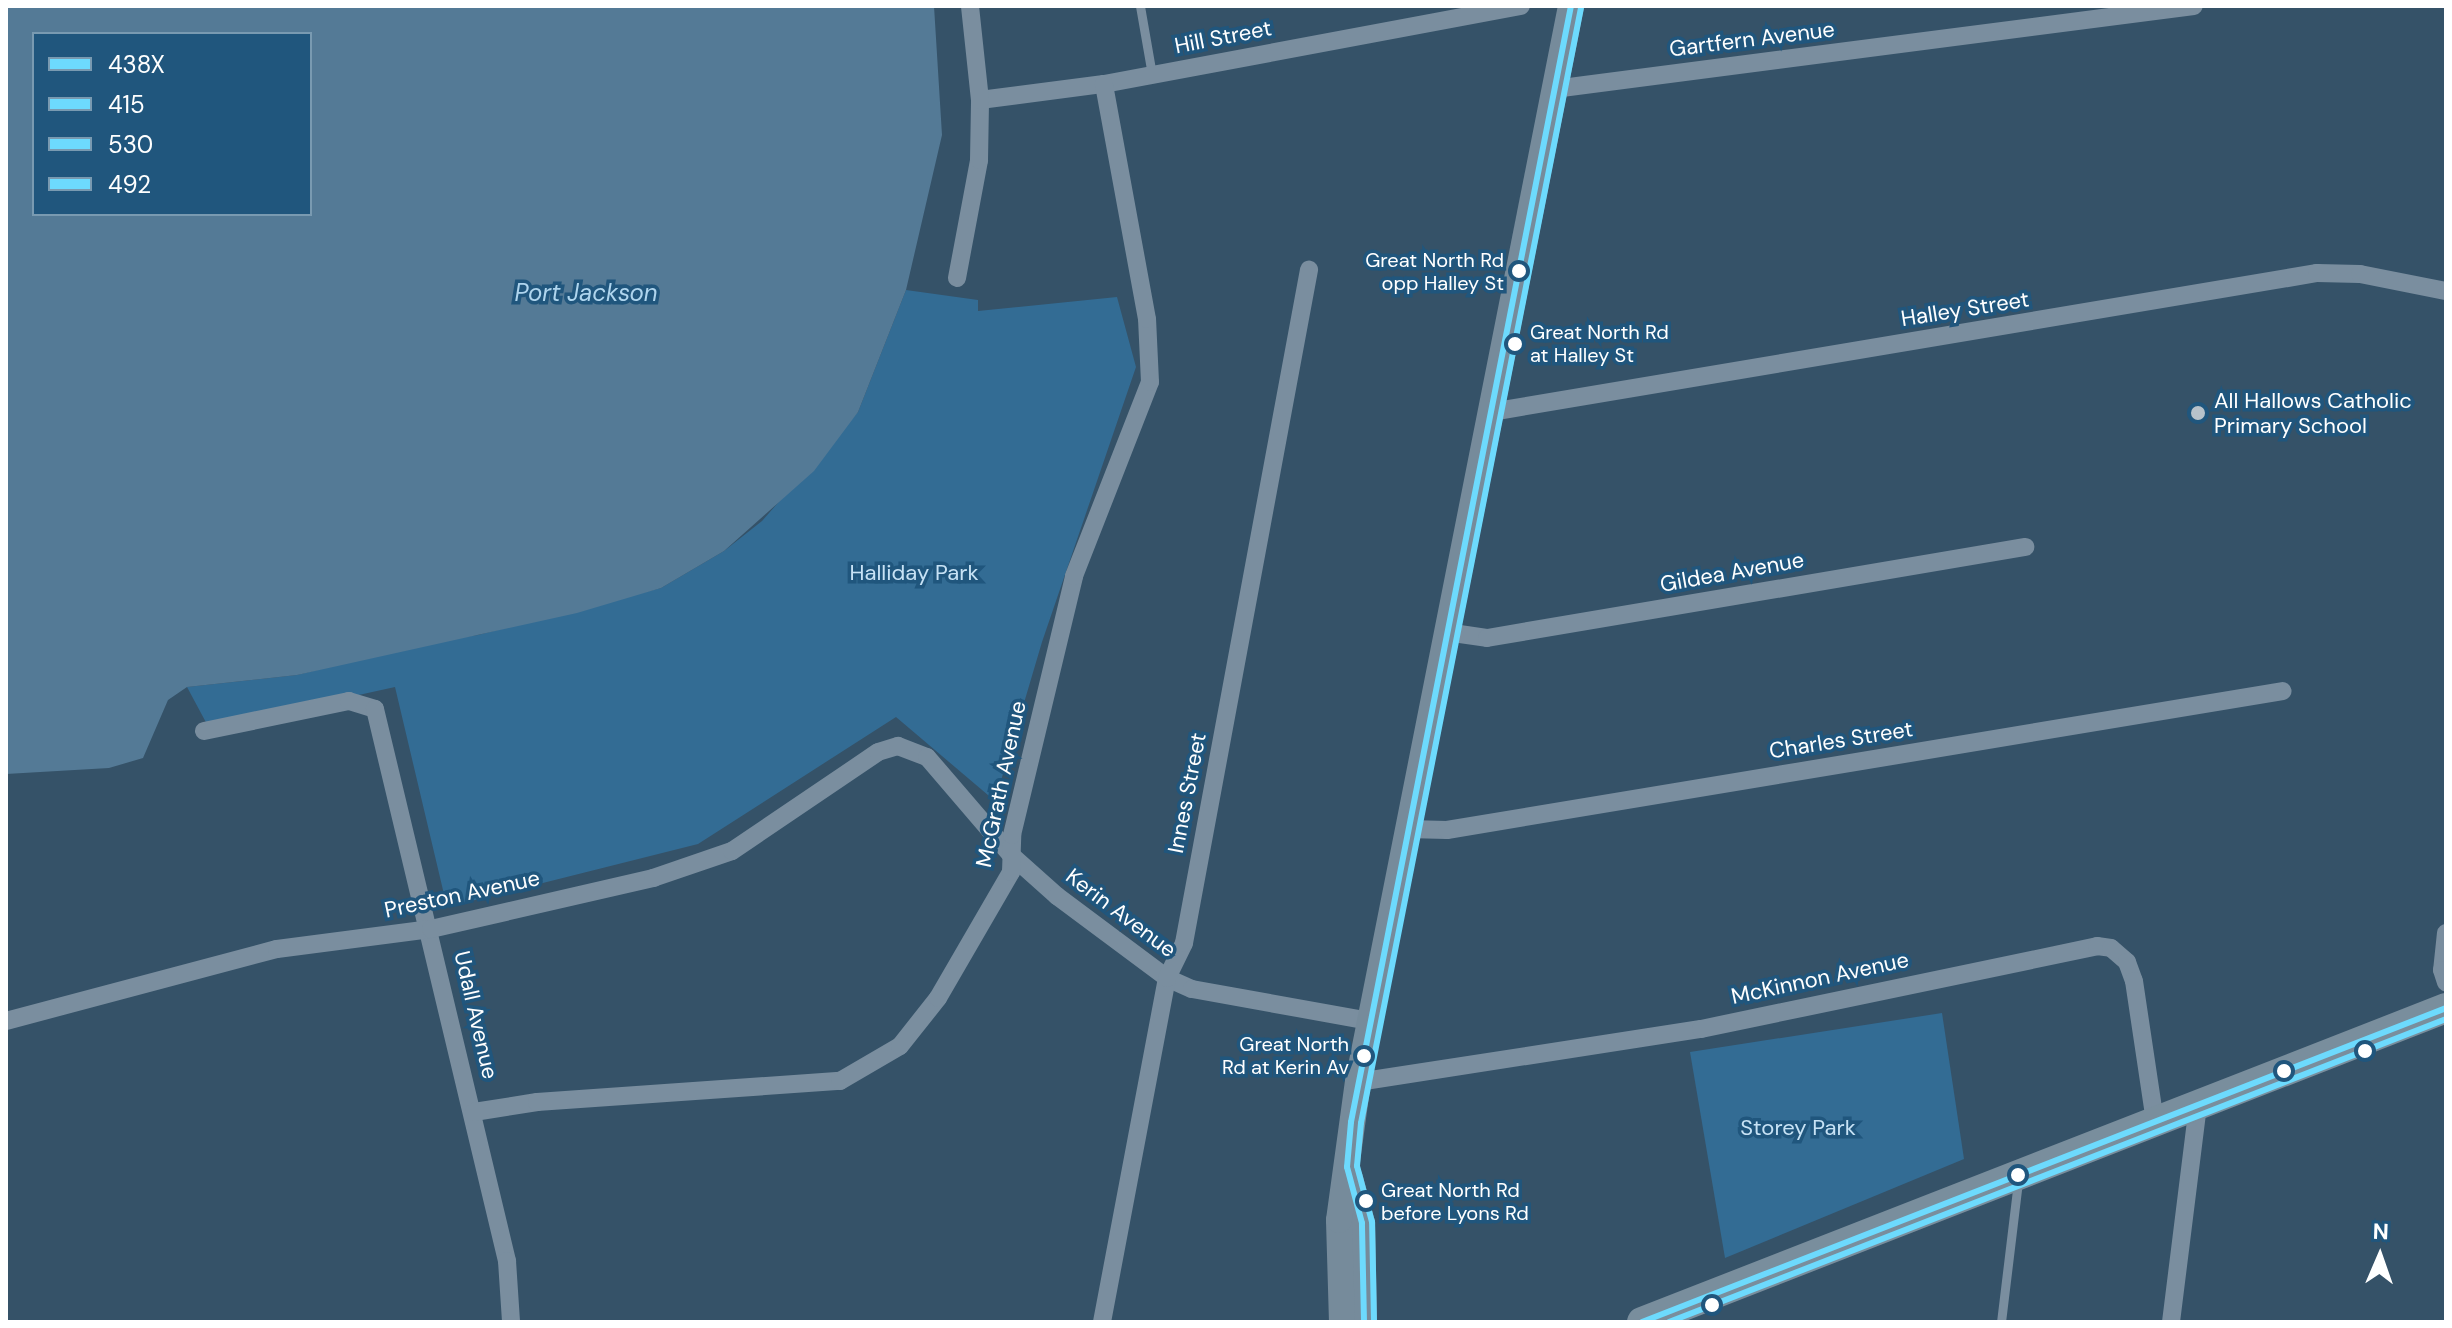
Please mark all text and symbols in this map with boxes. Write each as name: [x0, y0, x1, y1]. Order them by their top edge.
street label: Hill Street: [1172, 15, 1274, 59]
street label: Gartfern Avenue: [1668, 16, 1836, 62]
legend: [32, 32, 312, 216]
text: 438X: [108, 49, 165, 80]
text: 415: [108, 89, 145, 120]
text: 530: [108, 129, 153, 160]
text: 492: [108, 169, 151, 200]
place label: Great North Rd opp Halley St: [1365, 248, 1504, 295]
marker: Great North Rd opp Halley St: [1511, 263, 1527, 279]
water label: Port Jackson: [514, 279, 658, 307]
street label: Halley Street: [1899, 286, 2031, 332]
place label: Great North Rd at Halley St: [1530, 320, 1669, 367]
marker: Great North Rd at Halley St: [1507, 336, 1523, 352]
place label: All Hallows Catholic Primary School: [2214, 387, 2412, 438]
marker: All Hallows Catholic Primary School: [2189, 404, 2207, 422]
street label: Gildea Avenue: [1658, 546, 1806, 598]
park label: Halliday Park: [849, 560, 979, 586]
street label: McGrath Avenue: [970, 698, 1032, 870]
street label: Charles Street: [1767, 716, 1915, 764]
street label: Innes Street: [1162, 731, 1212, 855]
street label: Kerin Avenue: [1061, 863, 1181, 963]
street label: Preston Avenue: [382, 865, 542, 923]
street label: McKinnon Avenue: [1729, 946, 1911, 1010]
street label: Udall Avenue: [448, 948, 504, 1082]
place label: Great North Rd at Kerin Av: [1222, 1032, 1349, 1079]
unlabelled marker: [2357, 1043, 2373, 1059]
marker: Great North Rd at Kerin Av: [1356, 1048, 1372, 1064]
unlabelled marker: [2276, 1063, 2292, 1079]
park label: Storey Park: [1740, 1115, 1856, 1141]
unlabelled marker: [2010, 1167, 2026, 1183]
place label: Great North Rd before Lyons Rd: [1381, 1178, 1529, 1225]
marker: Great North Rd before Lyons Rd: [1358, 1193, 1374, 1209]
north arrow: [2340, 1216, 2420, 1296]
text: N: [2372, 1217, 2389, 1246]
unlabelled marker: [1704, 1297, 1720, 1313]

